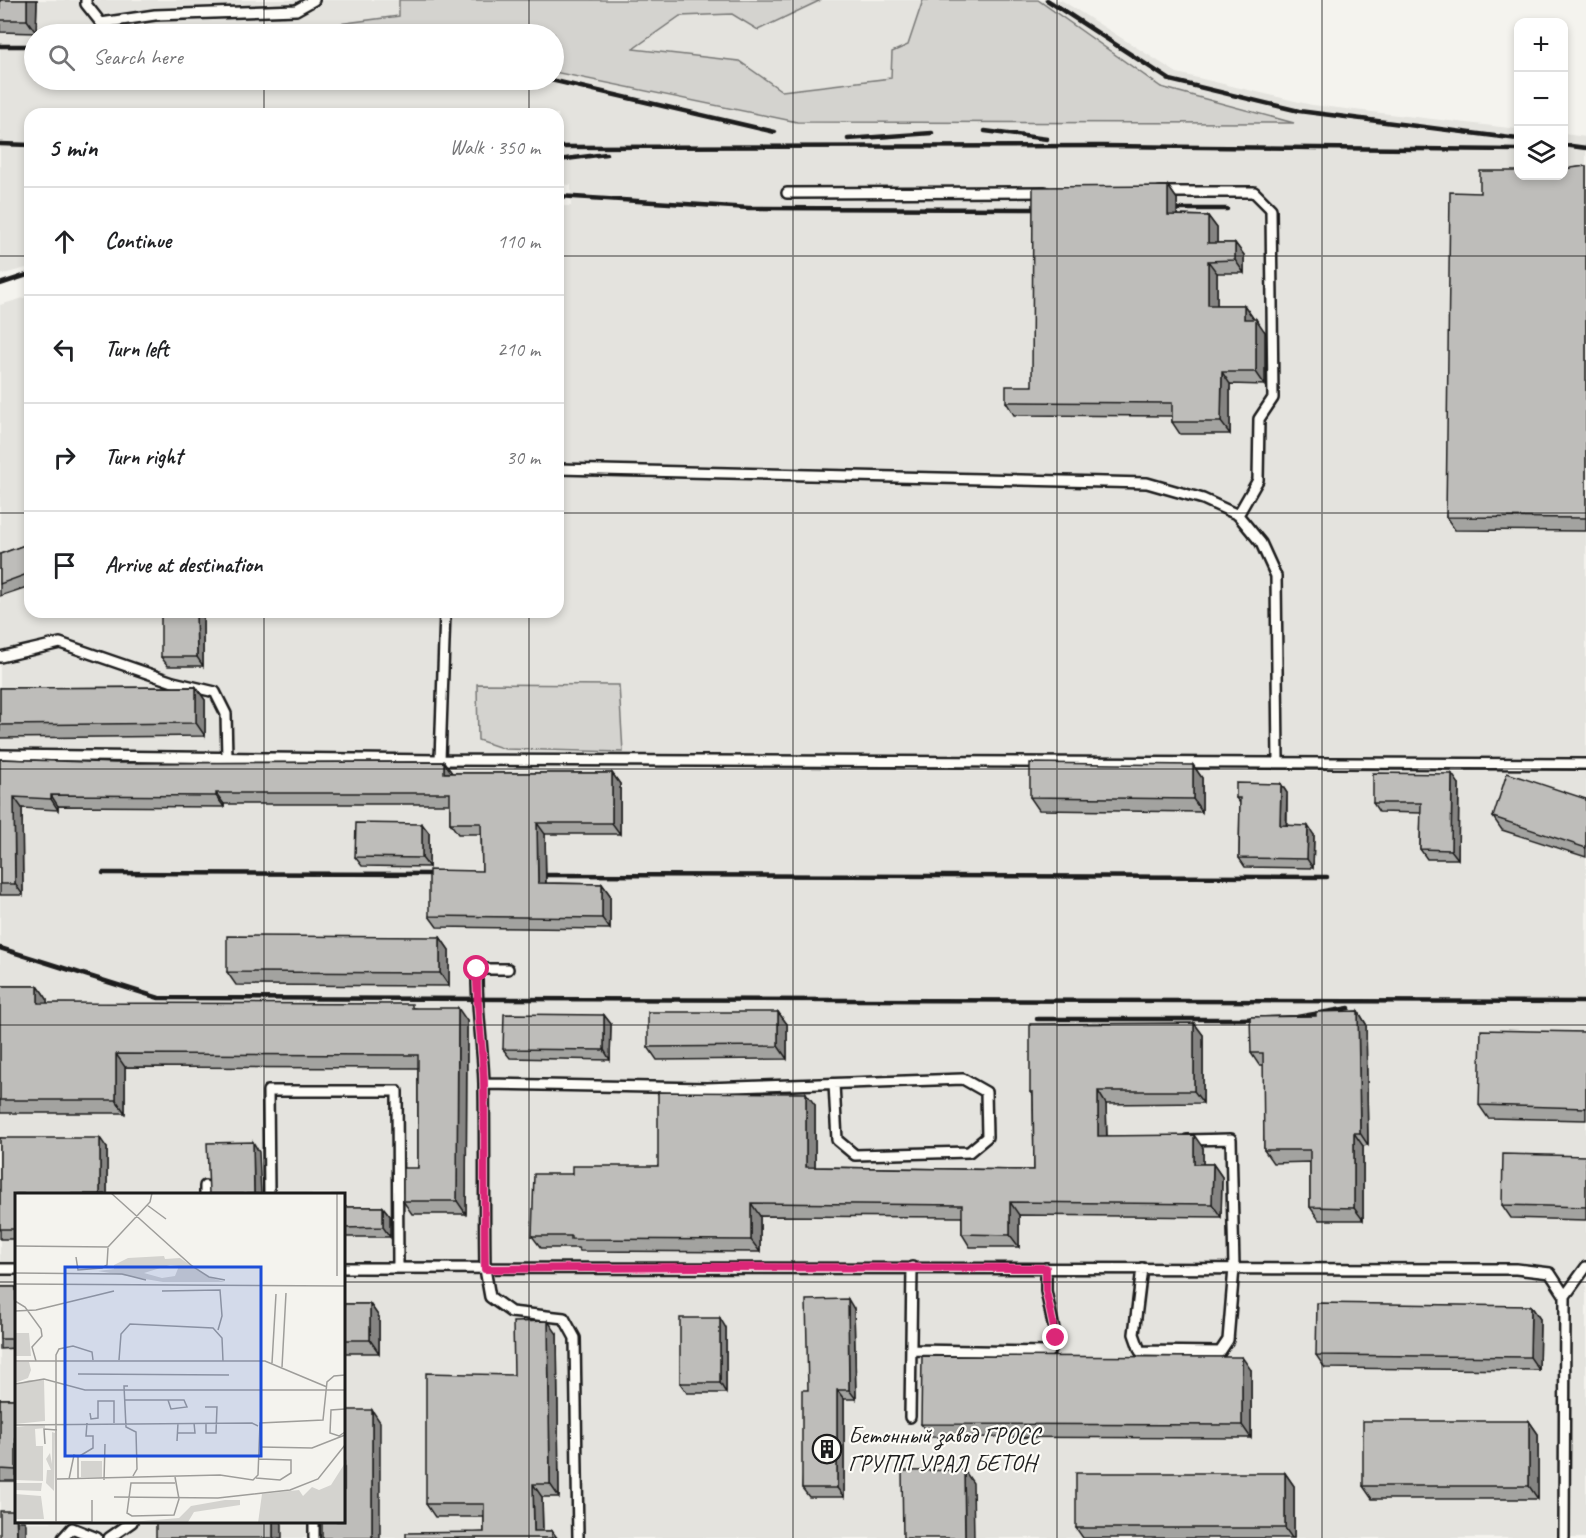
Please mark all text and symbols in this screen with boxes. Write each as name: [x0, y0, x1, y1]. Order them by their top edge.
map controls: [1514, 18, 1568, 180]
button: +: [1514, 18, 1568, 72]
search box: [24, 24, 564, 90]
icon: search: [45, 41, 78, 74]
text: Search here: [93, 43, 183, 71]
button: −: [1514, 72, 1568, 126]
button: layers: [1514, 126, 1568, 180]
text: 5 min: [48, 131, 97, 164]
text: Walk · 350 m: [450, 135, 540, 160]
icon: ahead: [48, 225, 81, 258]
text: Continue: [105, 227, 171, 255]
text: 110 m: [497, 229, 540, 254]
icon: left: [48, 333, 81, 366]
text: Turn left: [105, 335, 169, 363]
text: 210 m: [497, 337, 540, 362]
icon: right: [48, 441, 81, 474]
text: Turn right: [105, 443, 182, 471]
text: 30 m: [506, 445, 540, 470]
icon: arrive: [48, 549, 81, 582]
text: Arrive at destination: [105, 551, 262, 579]
route start: [463, 955, 489, 981]
inset map: [15, 1193, 345, 1523]
route end: [1042, 1324, 1068, 1350]
place label: Бетонный завод ГРОСС ГРУПП УРАЛ БЕТОН: [848, 1420, 1043, 1478]
building icon: Бетонный завод ГРОСС ГРУПП УРАЛ БЕТОН: [811, 1433, 843, 1465]

